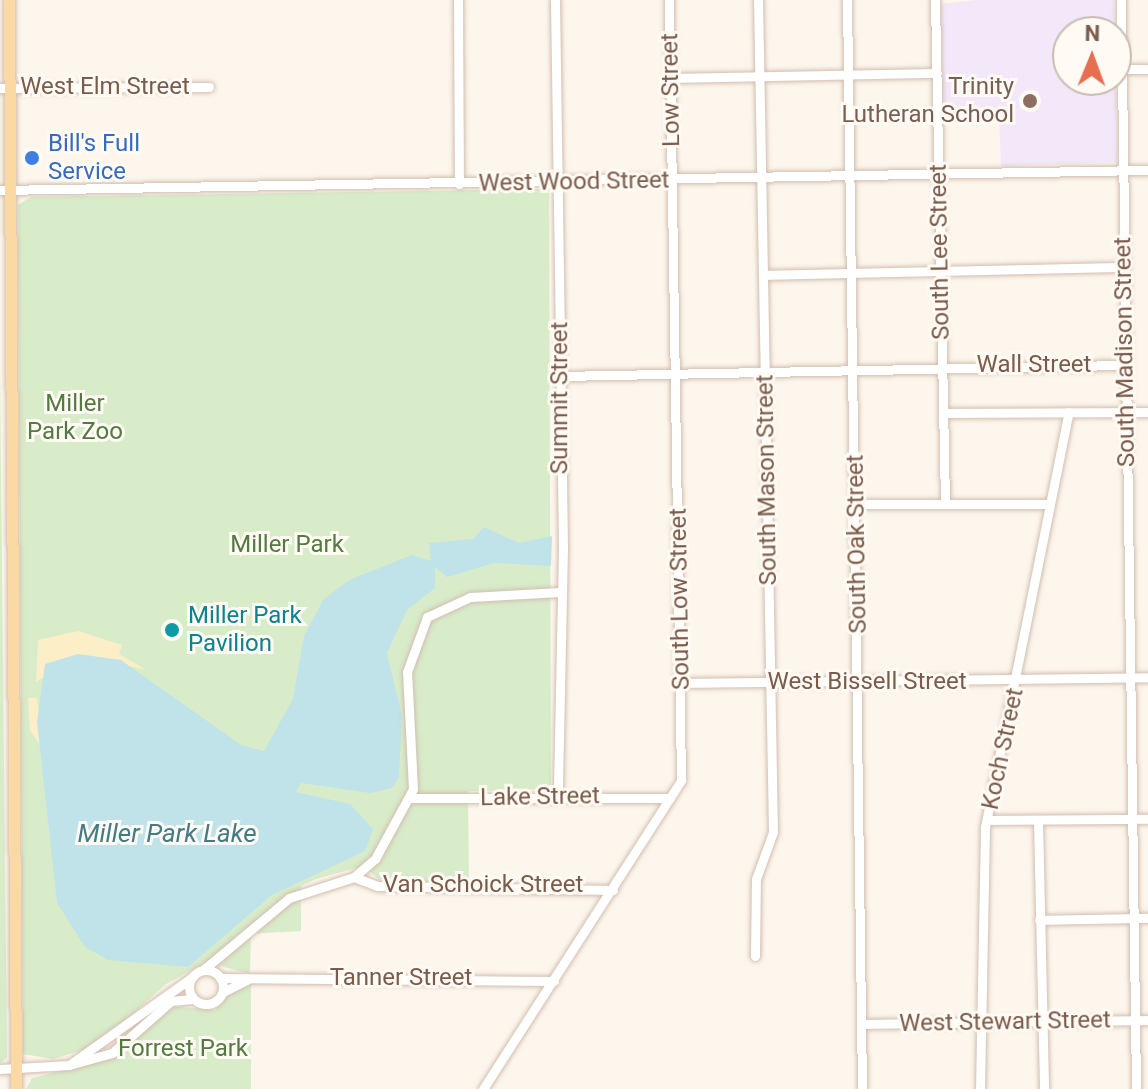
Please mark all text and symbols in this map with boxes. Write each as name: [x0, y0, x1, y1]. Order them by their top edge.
north arrow: [1052, 16, 1132, 96]
text: N: [1084, 21, 1100, 46]
street label: Low Street: [656, 33, 686, 147]
street label: West Elm Street: [20, 73, 190, 101]
place label: Trinity Lutheran School: [841, 73, 1014, 129]
marker: Trinity Lutheran School: [1021, 92, 1039, 110]
place label: Bill's Full Service: [48, 130, 140, 186]
marker: Bill's Full Service: [23, 149, 41, 167]
street label: South Lee Street: [924, 164, 956, 340]
street label: West Wood Street: [478, 166, 670, 198]
street label: South Madison Street: [1109, 237, 1141, 467]
street label: Summit Street: [546, 322, 574, 474]
street label: Wall Street: [977, 351, 1091, 379]
street label: South Mason Street: [751, 374, 783, 586]
park label: Miller Park Zoo: [27, 390, 123, 446]
street label: South Oak Street: [841, 454, 873, 634]
street label: South Low Street: [664, 508, 696, 690]
park label: Miller Park: [230, 531, 344, 559]
place label: Miller Park Pavilion: [188, 602, 302, 658]
marker: Miller Park Pavilion: [163, 621, 181, 639]
street label: West Bissell Street: [767, 668, 967, 696]
street label: Koch Street: [976, 686, 1030, 812]
street label: Lake Street: [480, 782, 600, 812]
water label: Miller Park Lake: [77, 818, 257, 850]
street label: Van Schoick Street: [383, 871, 583, 899]
street label: Tanner Street: [330, 964, 472, 992]
street label: West Stewart Street: [899, 1006, 1111, 1038]
park label: Forrest Park: [118, 1035, 248, 1063]

